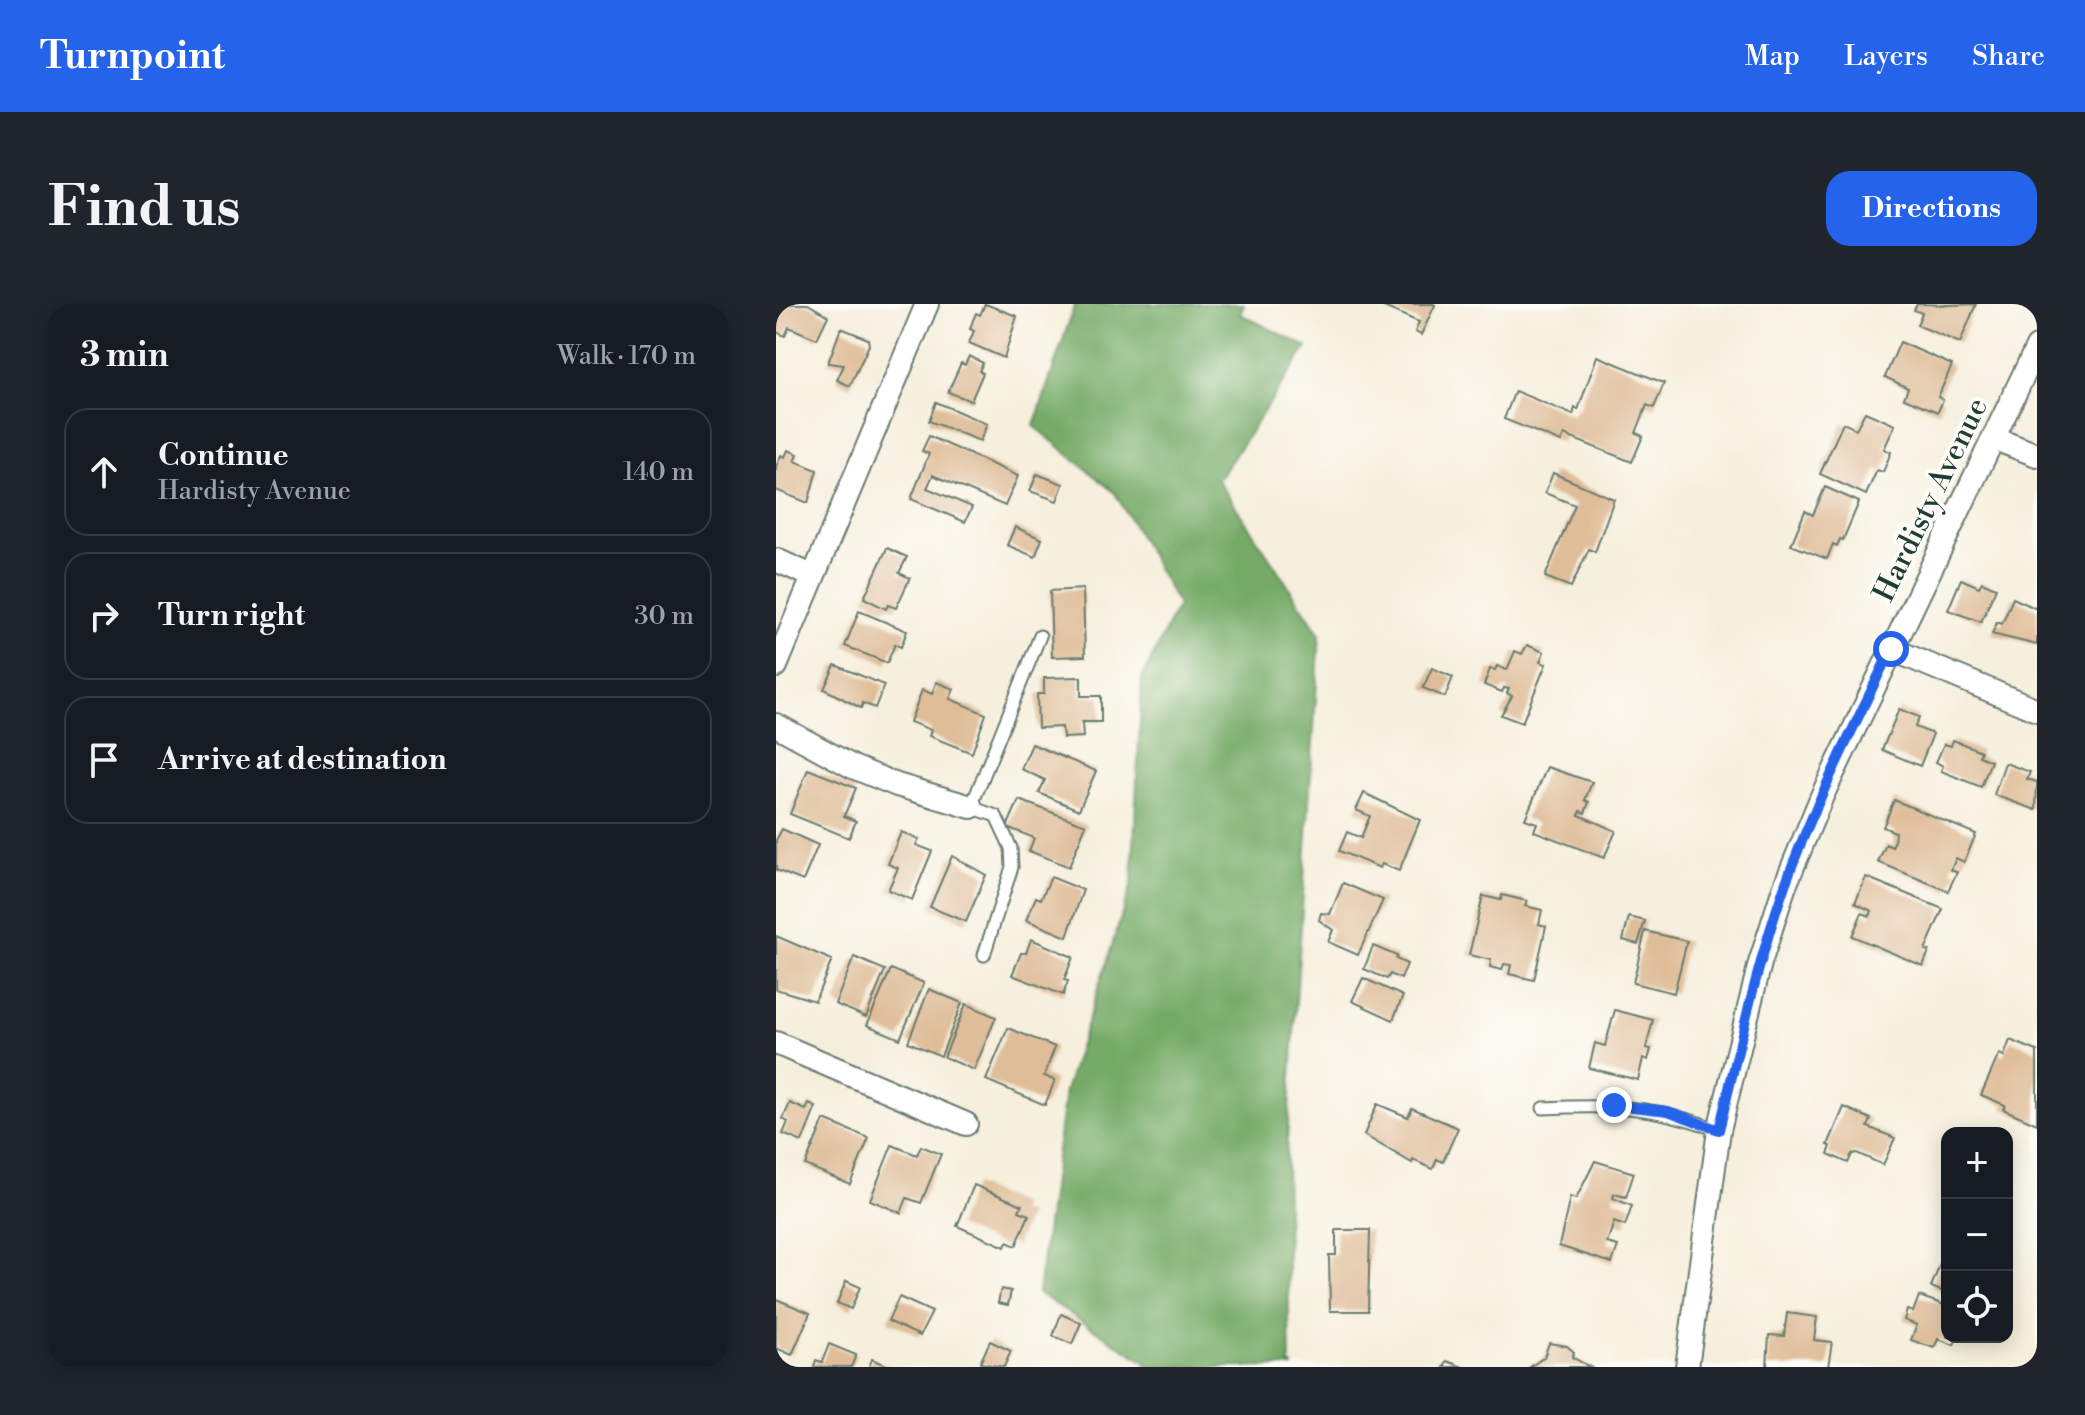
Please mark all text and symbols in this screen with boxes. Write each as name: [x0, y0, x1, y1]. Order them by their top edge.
text: Turnpoint: [40, 33, 225, 80]
text: Map: [1745, 39, 1800, 74]
text: Layers: [1844, 39, 1928, 74]
text: Share: [1972, 39, 2045, 74]
button: Directions: [1826, 171, 2037, 246]
text: Find us: [48, 173, 241, 243]
text: 3 min: [80, 335, 169, 377]
text: Walk · 170 m: [557, 340, 696, 372]
street label: Hardisty Avenue: [1865, 392, 1997, 608]
text: Continue: [158, 437, 289, 475]
icon: ahead: [82, 450, 126, 494]
text: 140 m: [623, 456, 694, 488]
text: Hardisty Avenue: [158, 475, 351, 507]
icon: right: [82, 594, 126, 638]
text: Turn right: [158, 597, 305, 635]
text: 30 m: [634, 600, 694, 632]
route start: [1873, 631, 1909, 667]
icon: arrive: [82, 738, 126, 782]
text: Arrive at destination: [158, 741, 447, 779]
route end: [1596, 1087, 1632, 1123]
map controls: [1941, 1127, 2013, 1343]
button: +: [1941, 1127, 2013, 1199]
button: −: [1941, 1199, 2013, 1271]
button: locate: [1941, 1271, 2013, 1343]

